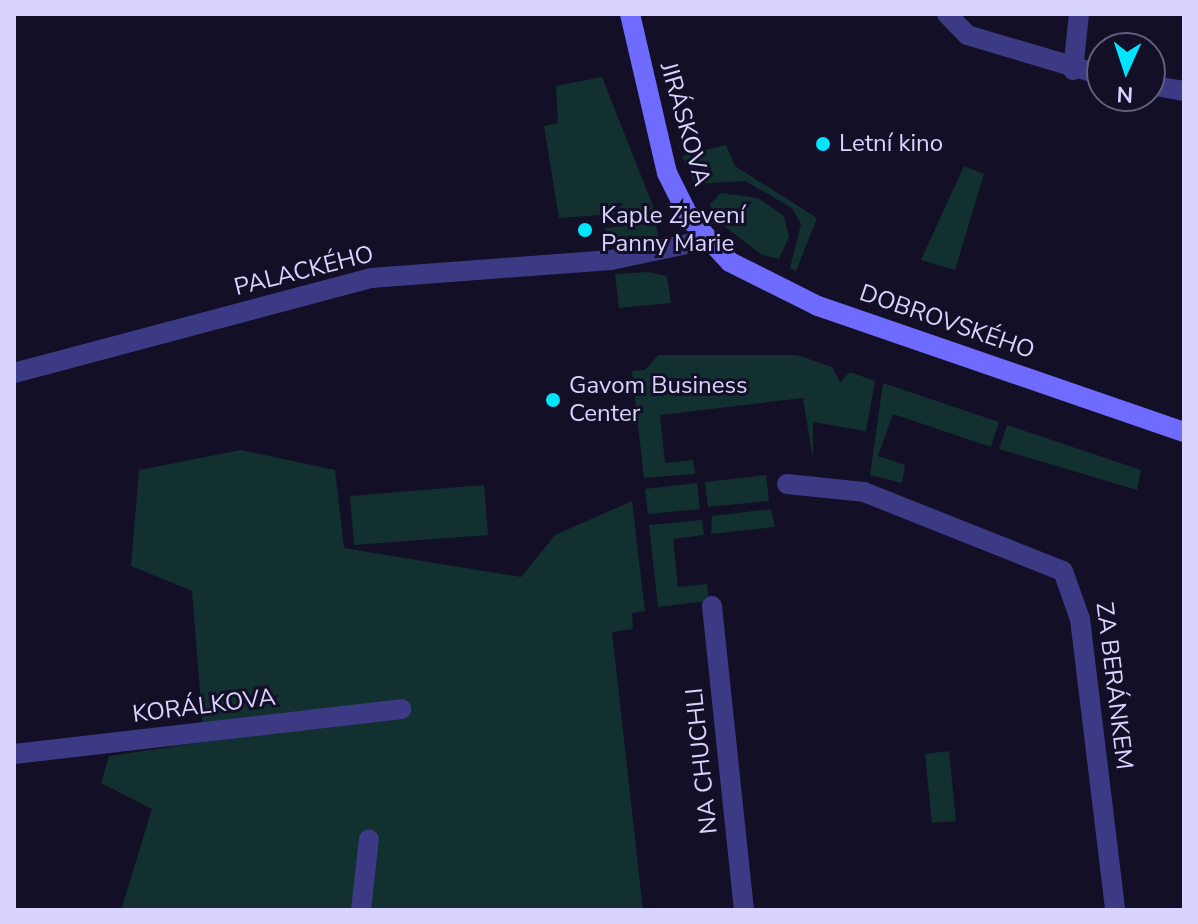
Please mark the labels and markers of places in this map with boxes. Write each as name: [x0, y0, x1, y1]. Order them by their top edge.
place label: Letní kino: [839, 130, 943, 158]
marker: Letní kino: [814, 135, 832, 153]
place label: Kaple Zjevení Panny Marie: [601, 202, 745, 258]
marker: Kaple Zjevení Panny Marie: [576, 221, 594, 239]
place label: Gavom Business Center: [569, 372, 748, 428]
marker: Gavom Business Center: [544, 391, 562, 409]

